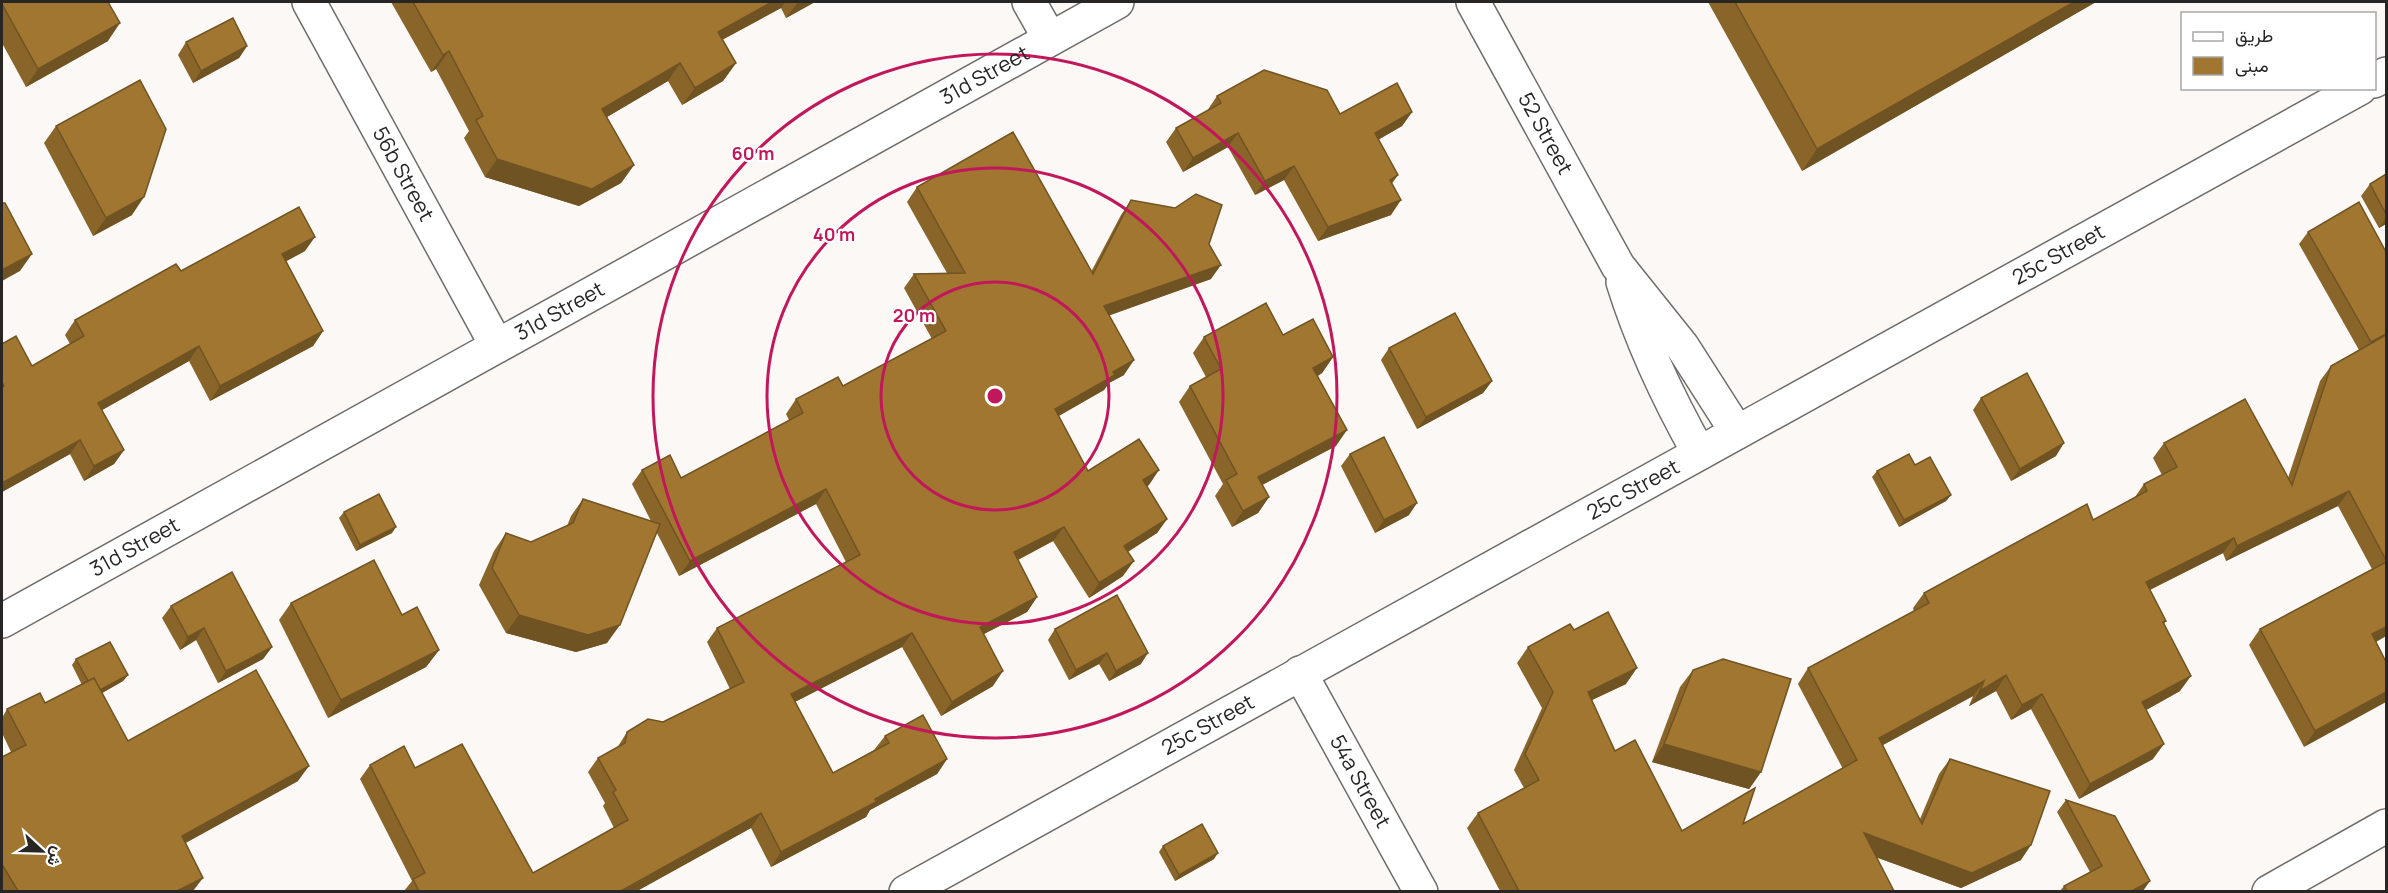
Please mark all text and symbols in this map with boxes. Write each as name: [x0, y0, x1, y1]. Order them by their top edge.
legend: [2181, 12, 2376, 90]
text: طريق: [2235, 23, 2273, 47]
street label: 31d Street: [935, 38, 1034, 111]
text: مبنى: [2235, 53, 2269, 77]
street label: 52 Street: [1512, 87, 1580, 179]
street label: 56b Street: [367, 121, 441, 226]
text: 60 m: [732, 141, 774, 165]
street label: 25c Street: [2007, 217, 2109, 291]
text: 40 m: [813, 222, 855, 246]
street label: 31d Street: [510, 274, 609, 347]
text: 20 m: [893, 303, 935, 327]
centre of rings: [985, 386, 1005, 406]
street label: 25c Street: [1581, 452, 1684, 526]
street label: 31d Street: [85, 510, 184, 582]
street label: 25c Street: [1156, 687, 1259, 761]
street label: 54a Street: [1324, 730, 1398, 833]
north arrow: [12, 821, 72, 881]
text: ش: [42, 844, 70, 870]

